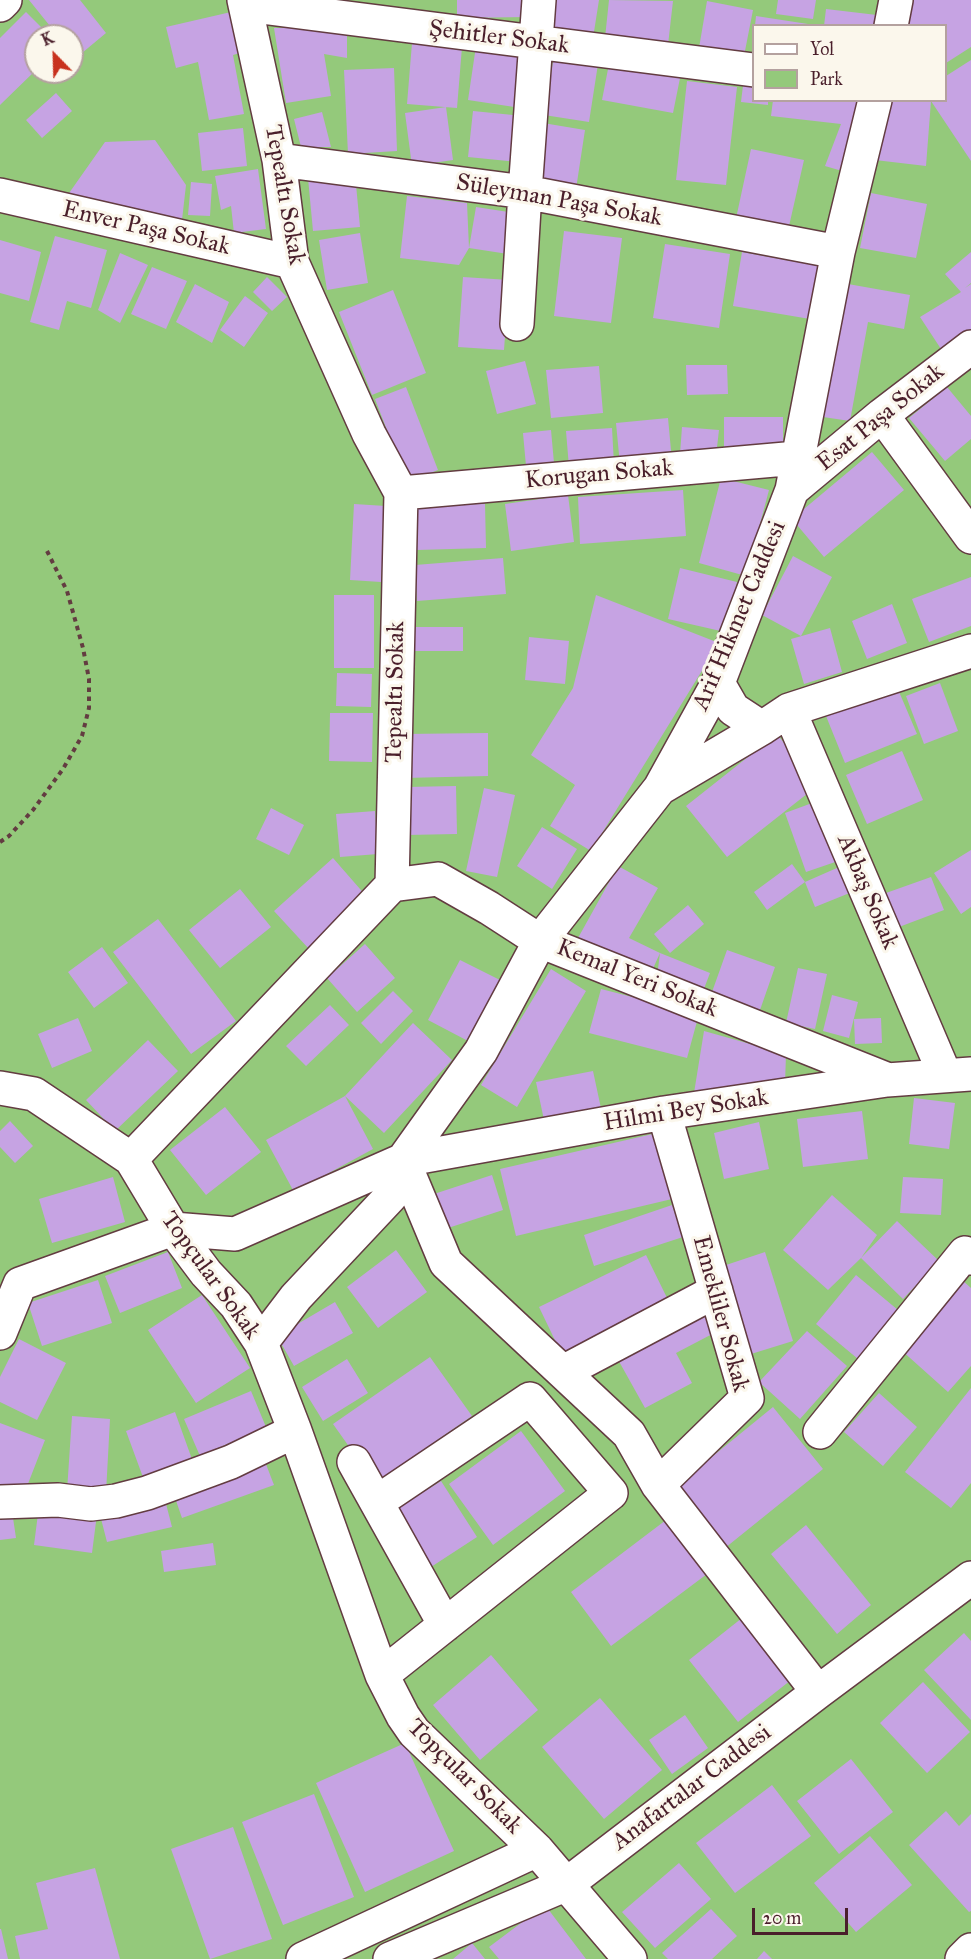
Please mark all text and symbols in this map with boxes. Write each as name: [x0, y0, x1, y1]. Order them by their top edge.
street label: Şehitler Sokak: [427, 15, 571, 61]
north arrow: [24, 24, 84, 84]
legend: [752, 24, 947, 102]
text: K: [39, 28, 56, 50]
text: Yol: [810, 38, 834, 60]
text: Park: [810, 68, 843, 90]
street label: Tepealtı Sokak: [258, 123, 310, 267]
street label: Süleyman Paşa Sokak: [454, 169, 664, 233]
street label: Enver Paşa Sokak: [59, 196, 233, 262]
street label: Esat Paşa Sokak: [811, 358, 951, 478]
street label: Korugan Sokak: [524, 454, 674, 496]
street label: Arif Hikmet Caddesi: [687, 517, 793, 715]
street label: Tepealtı Sokak: [380, 621, 412, 763]
street label: Akbaş Sokak: [830, 831, 904, 953]
street label: Kemal Yeri Sokak: [552, 934, 722, 1024]
street label: Hilmi Bey Sokak: [602, 1084, 770, 1138]
street label: Topçular Sokak: [154, 1207, 266, 1345]
street label: Emekliler Sokak: [685, 1233, 755, 1395]
street label: Topçular Sokak: [400, 1713, 528, 1841]
street label: Anafartalar Caddesi: [607, 1719, 777, 1857]
scale bar: [755, 1896, 851, 1934]
text: 20 m: [763, 1907, 801, 1929]

